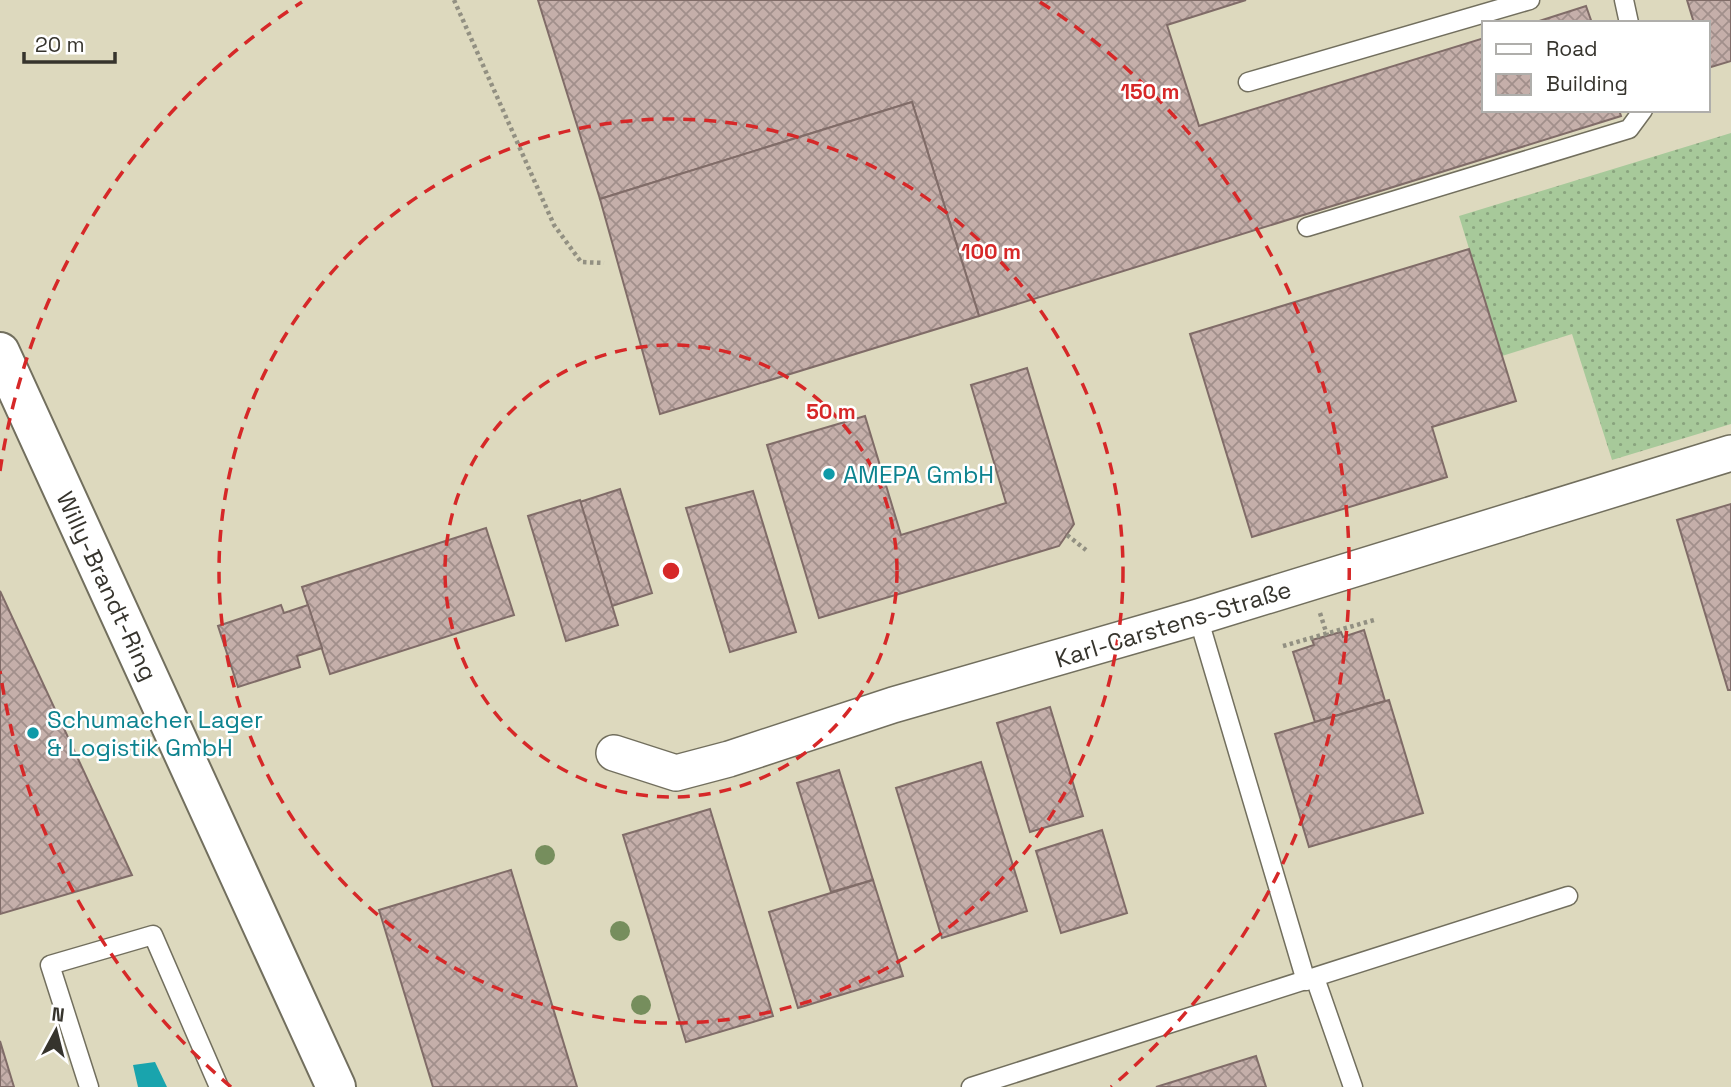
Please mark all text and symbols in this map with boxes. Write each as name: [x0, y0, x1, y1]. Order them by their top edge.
scale bar: [24, 21, 116, 65]
legend: [1482, 21, 1710, 112]
text: 20 m: [35, 31, 85, 58]
text: Road: [1546, 35, 1598, 62]
text: Building: [1546, 70, 1628, 97]
text: 150 m: [1121, 78, 1179, 105]
text: 100 m: [961, 238, 1021, 265]
text: 50 m: [806, 398, 856, 425]
place label: AMEPA GmbH: [843, 459, 994, 490]
marker: AMEPA GmbH: [821, 466, 837, 482]
street label: Willy-Brandt-Ring: [50, 486, 164, 686]
centre of rings: [659, 559, 683, 583]
street label: Karl-Carstens-Straße: [1051, 573, 1295, 675]
place label: Schumacher Lager & Logistik GmbH: [47, 704, 263, 763]
marker: Schumacher Lager & Logistik GmbH: [25, 725, 41, 741]
north arrow: [21, 996, 91, 1066]
text: N: [50, 1001, 66, 1028]

